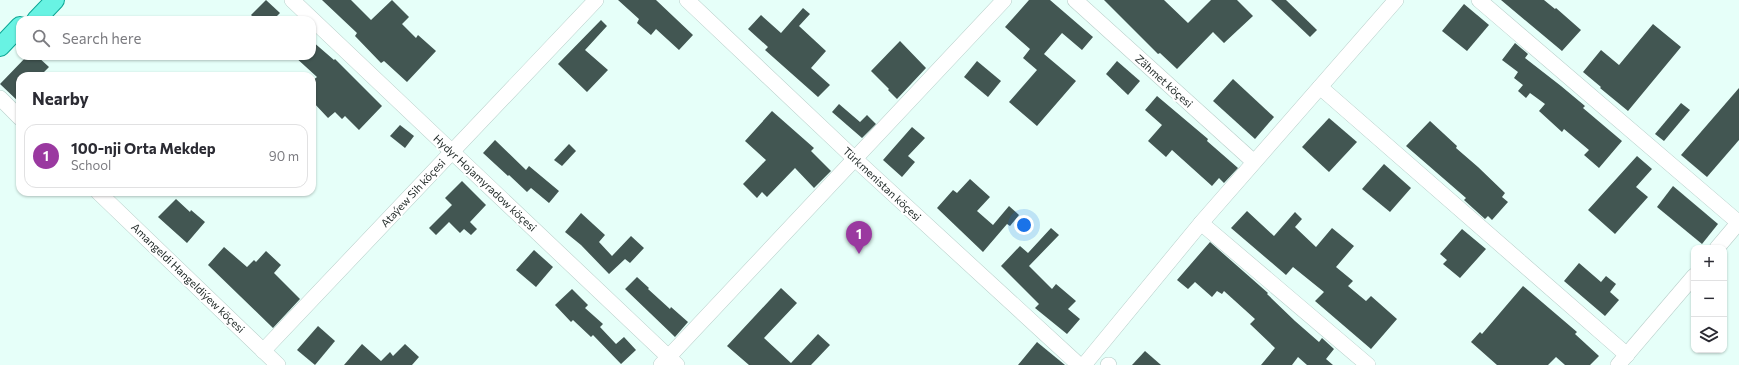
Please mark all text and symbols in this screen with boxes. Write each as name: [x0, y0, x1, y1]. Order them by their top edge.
search box: [16, 16, 316, 60]
icon: search: [30, 27, 52, 49]
text: Search here: [62, 29, 141, 47]
street label: Zähmet köçesi: [1133, 51, 1196, 110]
text: Nearby: [32, 88, 89, 109]
street label: Hydyr Hojamyradow köçesi: [431, 132, 540, 234]
text: 100-nji Orta Mekdep: [71, 139, 216, 157]
street label: Türkmenistan köçesi: [841, 144, 924, 223]
text: 1: [43, 148, 49, 164]
text: 90 m: [269, 148, 299, 164]
street label: Ataýew Sih köçesi: [378, 156, 448, 229]
text: School: [71, 157, 111, 173]
your location: [1014, 215, 1034, 235]
street label: Amangeldi Hangeldiýew köçesi: [129, 220, 248, 335]
pin: 1: [846, 221, 872, 254]
map controls: [1691, 245, 1727, 353]
button: +: [1691, 245, 1727, 281]
button: −: [1691, 281, 1727, 317]
button: layers: [1691, 317, 1727, 353]

